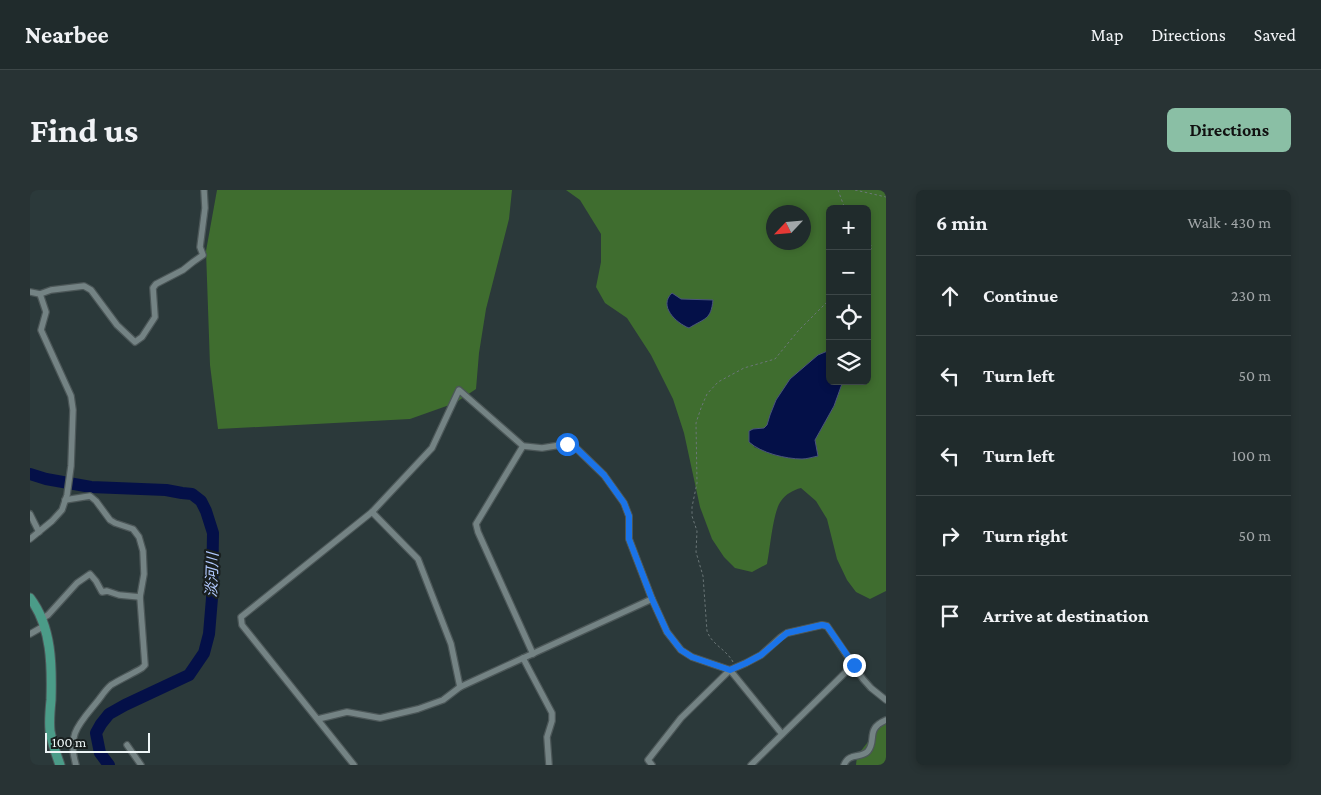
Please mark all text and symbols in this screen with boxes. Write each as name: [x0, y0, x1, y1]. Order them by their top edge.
text: Nearbee: [25, 21, 109, 48]
text: Map: [1091, 25, 1123, 45]
text: Directions: [1151, 25, 1226, 45]
text: Saved: [1254, 25, 1296, 45]
button: Directions: [1167, 108, 1291, 152]
text: Find us: [30, 111, 138, 150]
north arrow: [766, 205, 811, 250]
map controls: [826, 205, 871, 385]
button: +: [826, 205, 871, 250]
text: 6 min: [936, 211, 987, 235]
text: Walk · 430 m: [1187, 214, 1271, 231]
button: −: [826, 250, 871, 295]
icon: ahead: [936, 282, 964, 310]
text: Continue: [983, 285, 1058, 306]
text: 230 m: [1231, 287, 1271, 304]
button: locate: [826, 295, 871, 340]
button: layers: [826, 340, 871, 385]
icon: left: [936, 362, 964, 390]
text: Turn left: [983, 365, 1055, 386]
text: 50 m: [1239, 367, 1271, 384]
route start: [556, 433, 579, 456]
icon: left: [936, 442, 964, 470]
text: Turn left: [983, 445, 1055, 466]
text: 100 m: [1232, 447, 1271, 464]
icon: right: [936, 522, 964, 550]
text: Turn right: [983, 525, 1068, 546]
text: 50 m: [1239, 527, 1271, 544]
water label: 淡河川: [203, 550, 221, 598]
icon: arrive: [936, 602, 964, 630]
text: Arrive at destination: [983, 605, 1149, 626]
route end: [843, 654, 866, 677]
scale bar: [45, 730, 150, 753]
text: 100 m: [52, 734, 86, 750]

